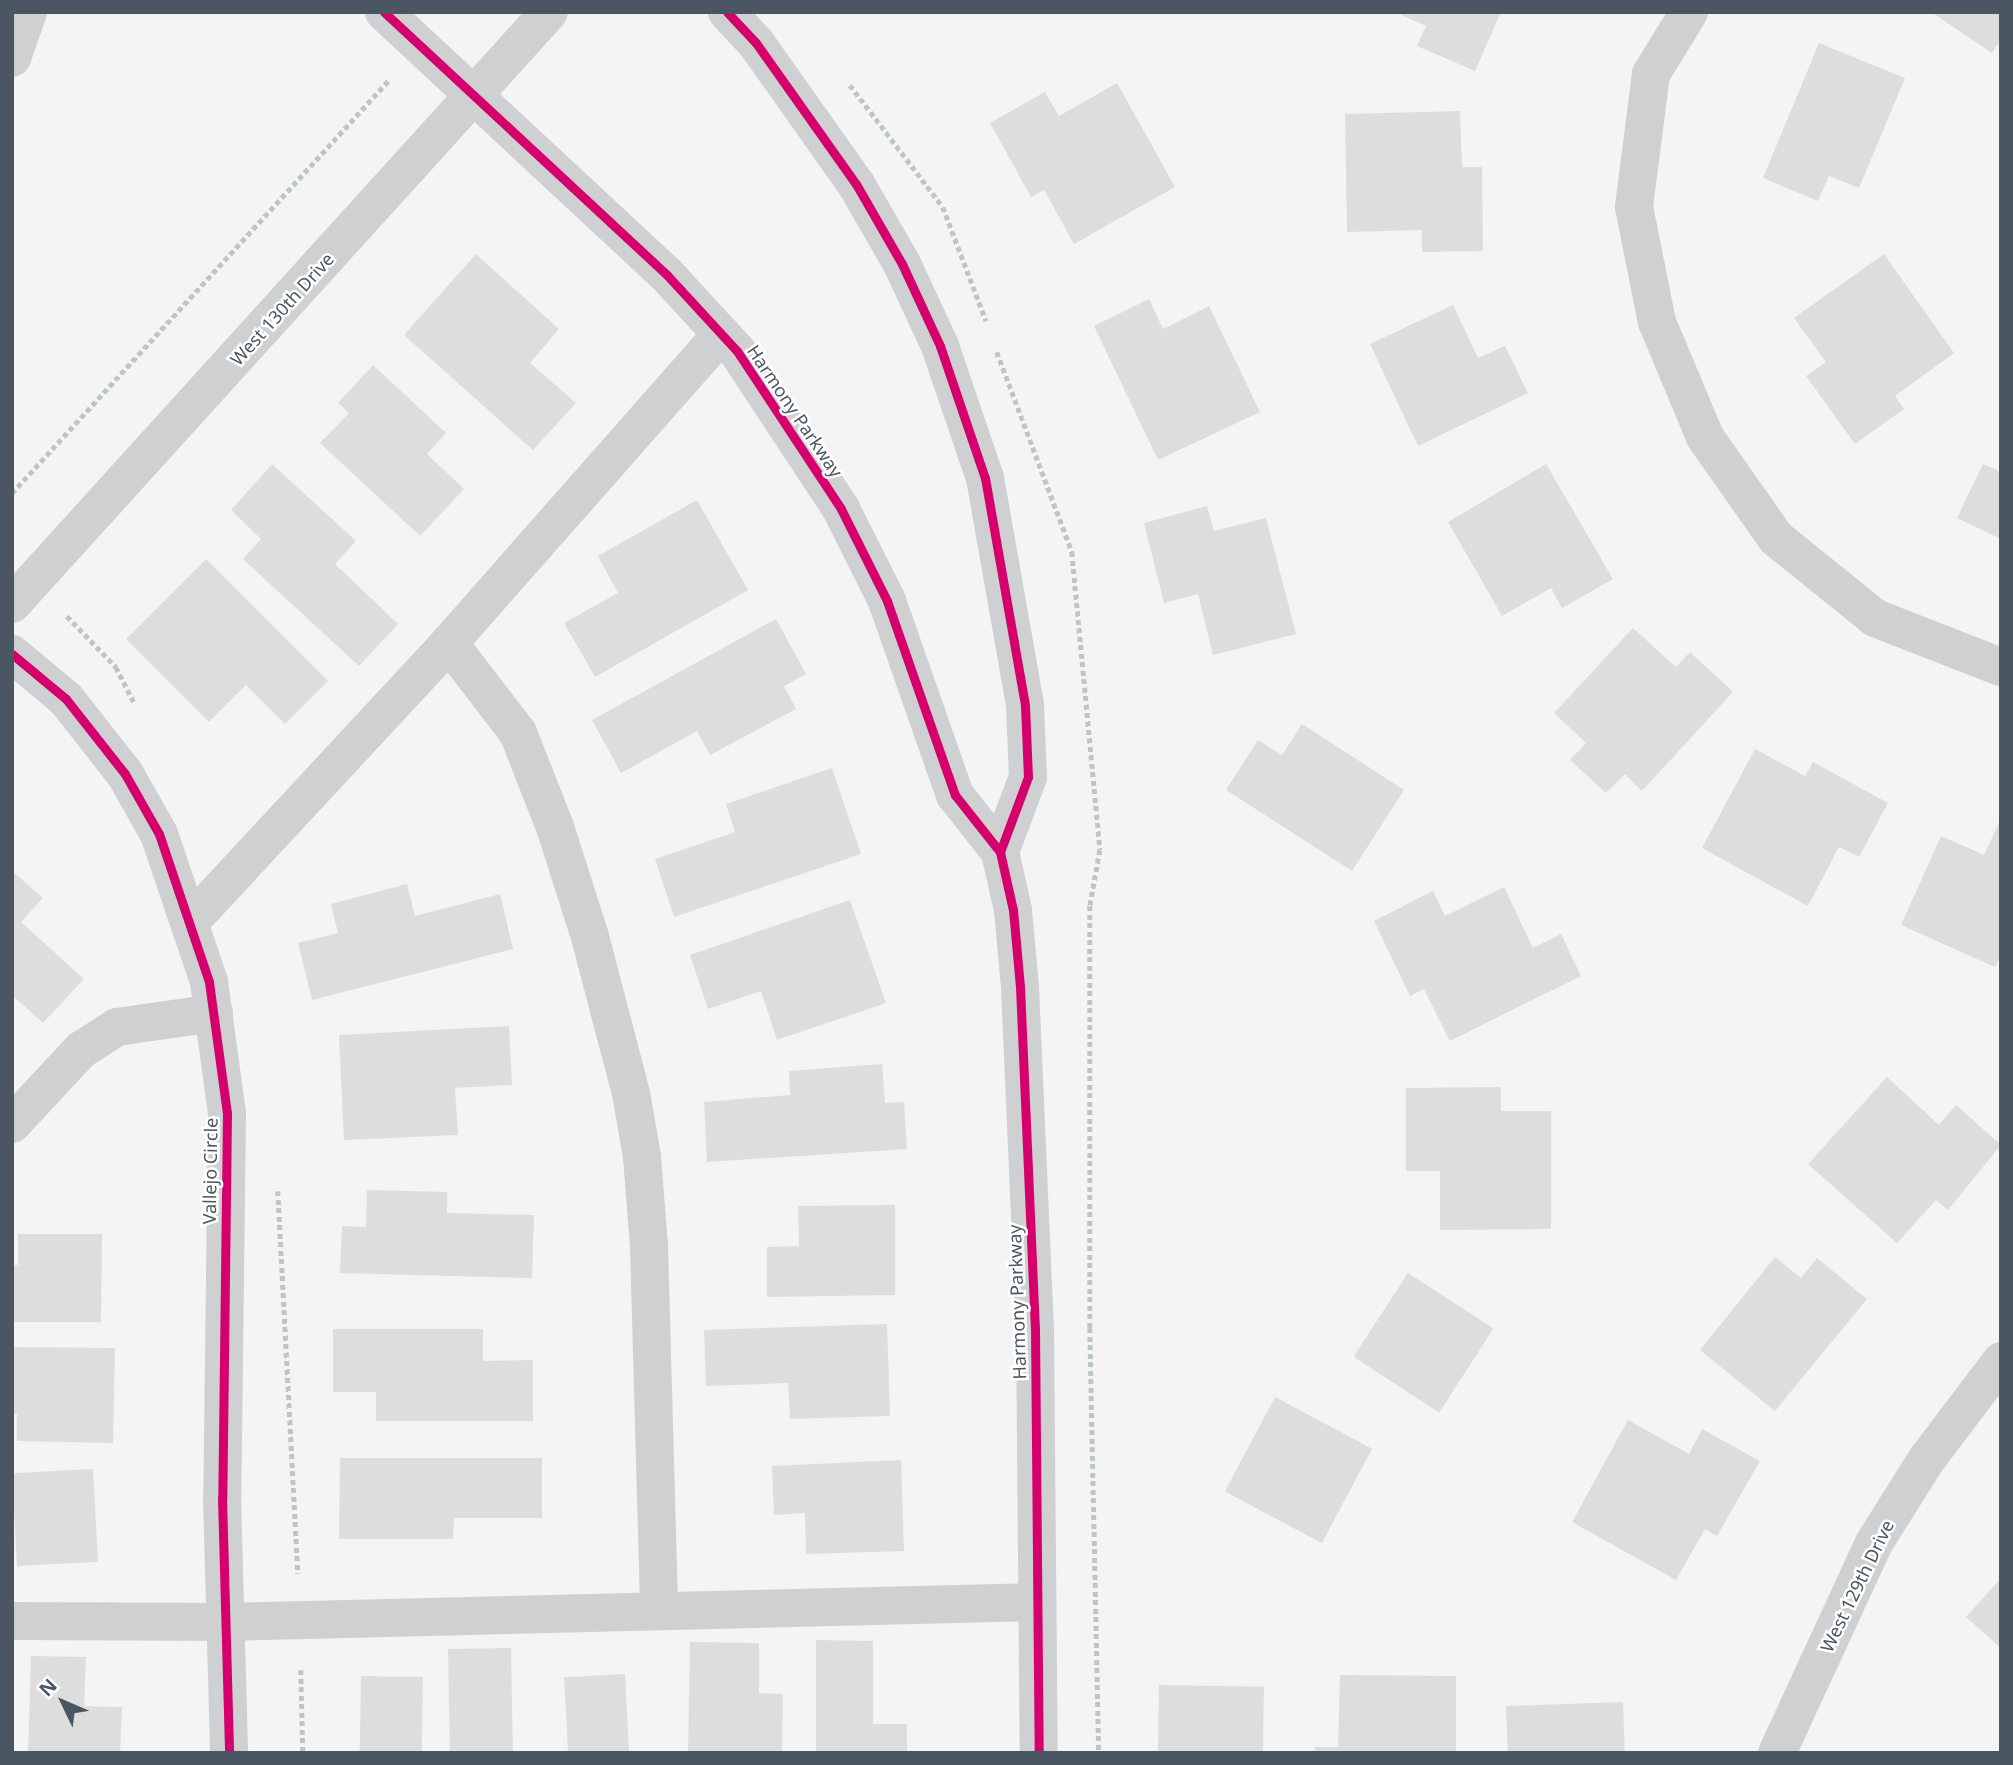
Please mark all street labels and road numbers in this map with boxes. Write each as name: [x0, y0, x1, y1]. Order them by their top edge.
street label: West 130th Drive: [226, 248, 338, 370]
street label: Harmony Parkway: [743, 341, 847, 481]
street label: Vallejo Circle: [198, 1117, 222, 1225]
street label: Harmony Parkway: [1004, 1224, 1030, 1380]
street label: West 129th Drive: [1816, 1517, 1898, 1655]

